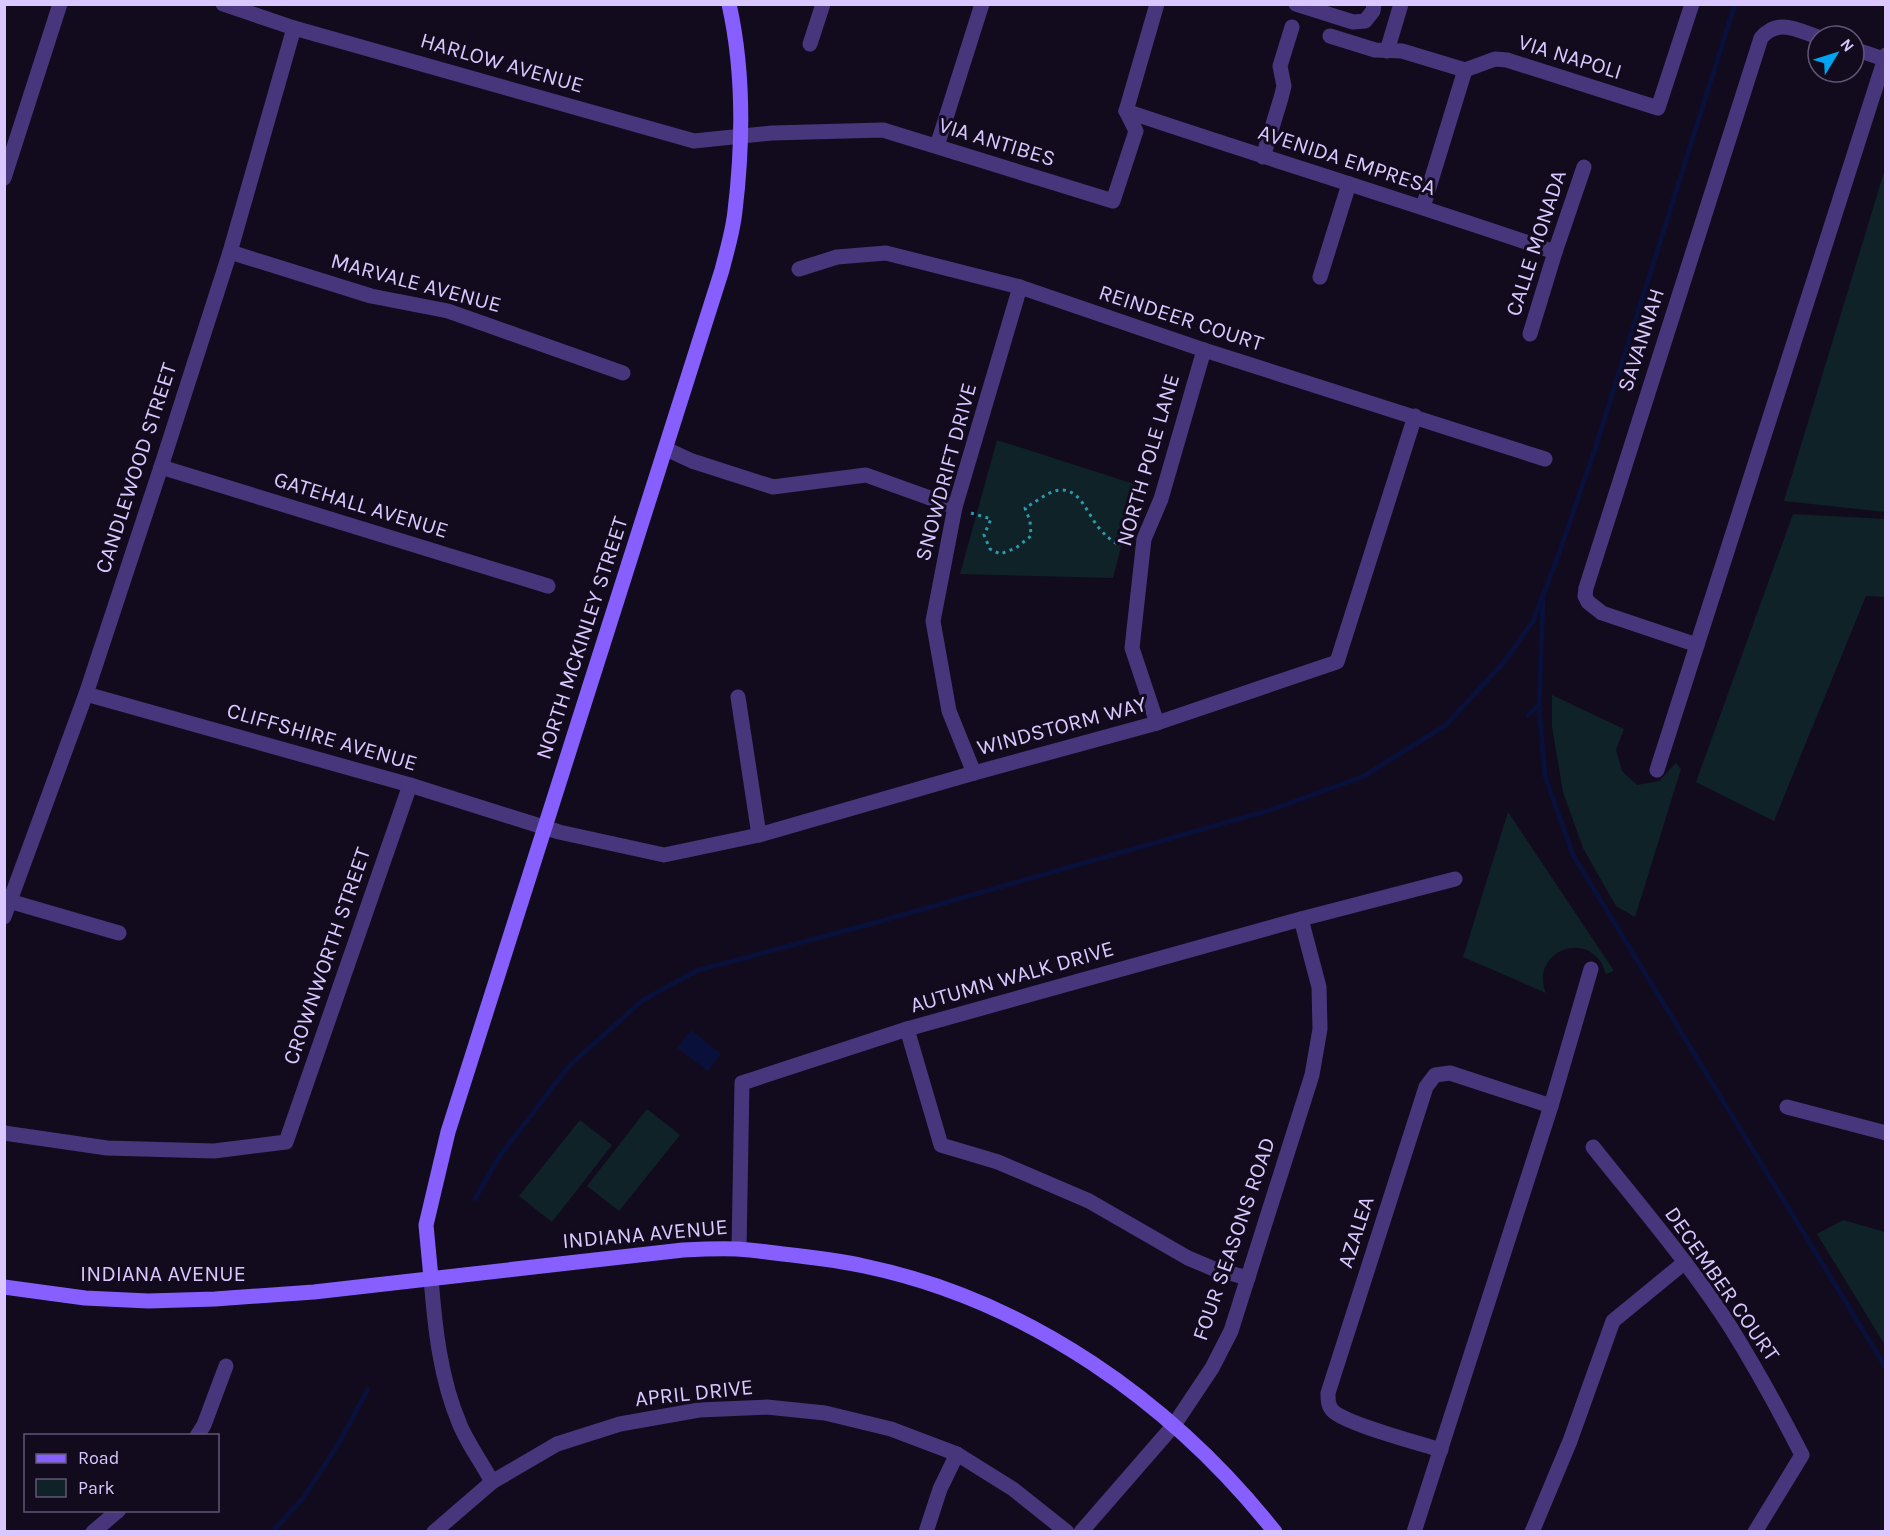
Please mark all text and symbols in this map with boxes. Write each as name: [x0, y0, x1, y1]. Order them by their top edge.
north arrow: [1806, 24, 1866, 84]
street label: HARLOW AVENUE: [417, 27, 587, 99]
street label: VIA NAPOLI: [1515, 29, 1625, 85]
text: N: [1836, 35, 1858, 55]
street label: VIA ANTIBES: [936, 112, 1058, 172]
street label: AVENIDA EMPRESA: [1255, 119, 1439, 201]
street label: CALLE MONADA: [1500, 166, 1572, 319]
street label: MARVALE AVENUE: [328, 248, 504, 318]
street label: REINDEER COURT: [1095, 279, 1267, 357]
street label: SAVANNAH: [1612, 285, 1670, 395]
street label: CANDLEWOOD STREET: [90, 360, 182, 576]
street label: NORTH POLE LANE: [1111, 371, 1185, 549]
street label: SNOWDRIFT DRIVE: [910, 380, 982, 564]
street label: GATEHALL AVENUE: [271, 466, 451, 544]
street label: NORTH MCKINLEY STREET: [530, 513, 634, 763]
street label: WINDSTORM WAY: [974, 691, 1150, 761]
street label: CLIFFSHIRE AVENUE: [224, 697, 420, 777]
street label: CROWNWORTH STREET: [278, 844, 376, 1068]
street label: AUTUMN WALK DRIVE: [907, 935, 1117, 1019]
street label: FOUR SEASONS ROAD: [1187, 1134, 1281, 1344]
street label: AZALEA: [1332, 1193, 1380, 1271]
street label: DECEMBER COURT: [1659, 1202, 1785, 1366]
street label: INDIANA AVENUE: [561, 1214, 729, 1254]
street label: INDIANA AVENUE: [80, 1261, 246, 1287]
street label: APRIL DRIVE: [634, 1374, 754, 1412]
legend: [24, 1434, 219, 1512]
text: Road: [78, 1447, 119, 1469]
text: Park: [78, 1477, 115, 1499]

